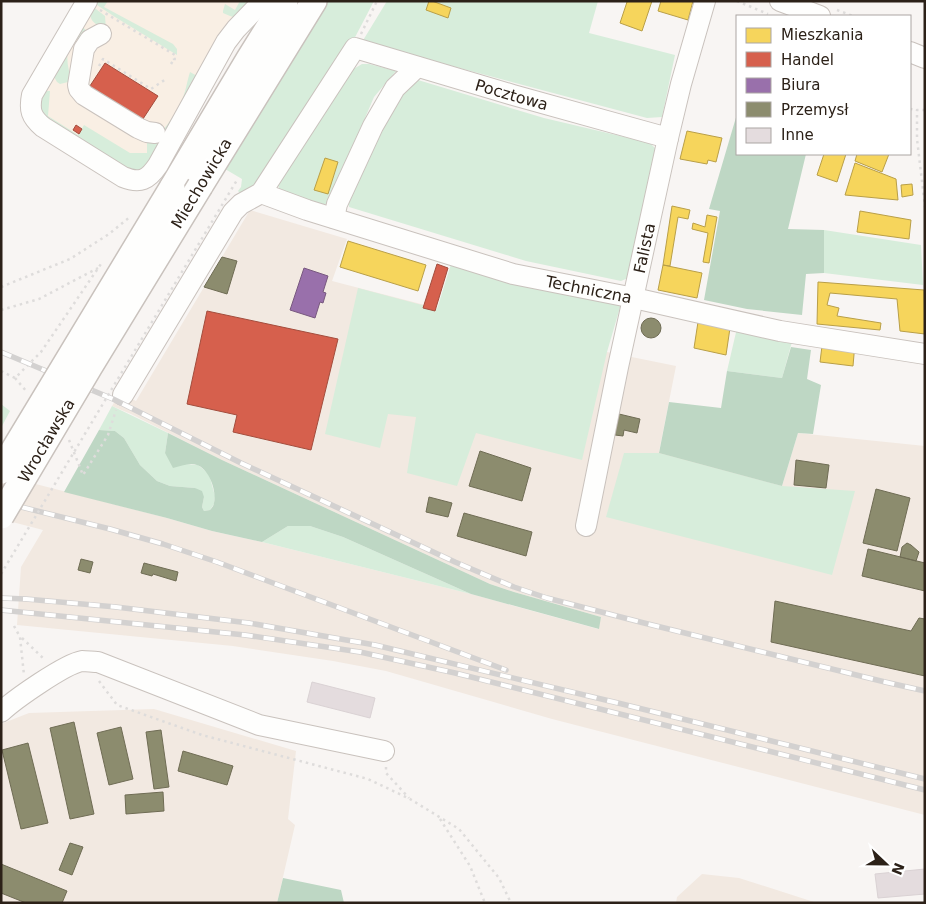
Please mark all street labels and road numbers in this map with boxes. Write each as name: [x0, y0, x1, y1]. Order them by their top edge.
street label: Pocztowa: [473, 75, 550, 114]
street label: Miechowicka: [167, 135, 236, 232]
street label: Falista: [630, 221, 659, 275]
street label: Techniczna: [543, 271, 633, 307]
street label: Wrocławska: [14, 395, 79, 486]

